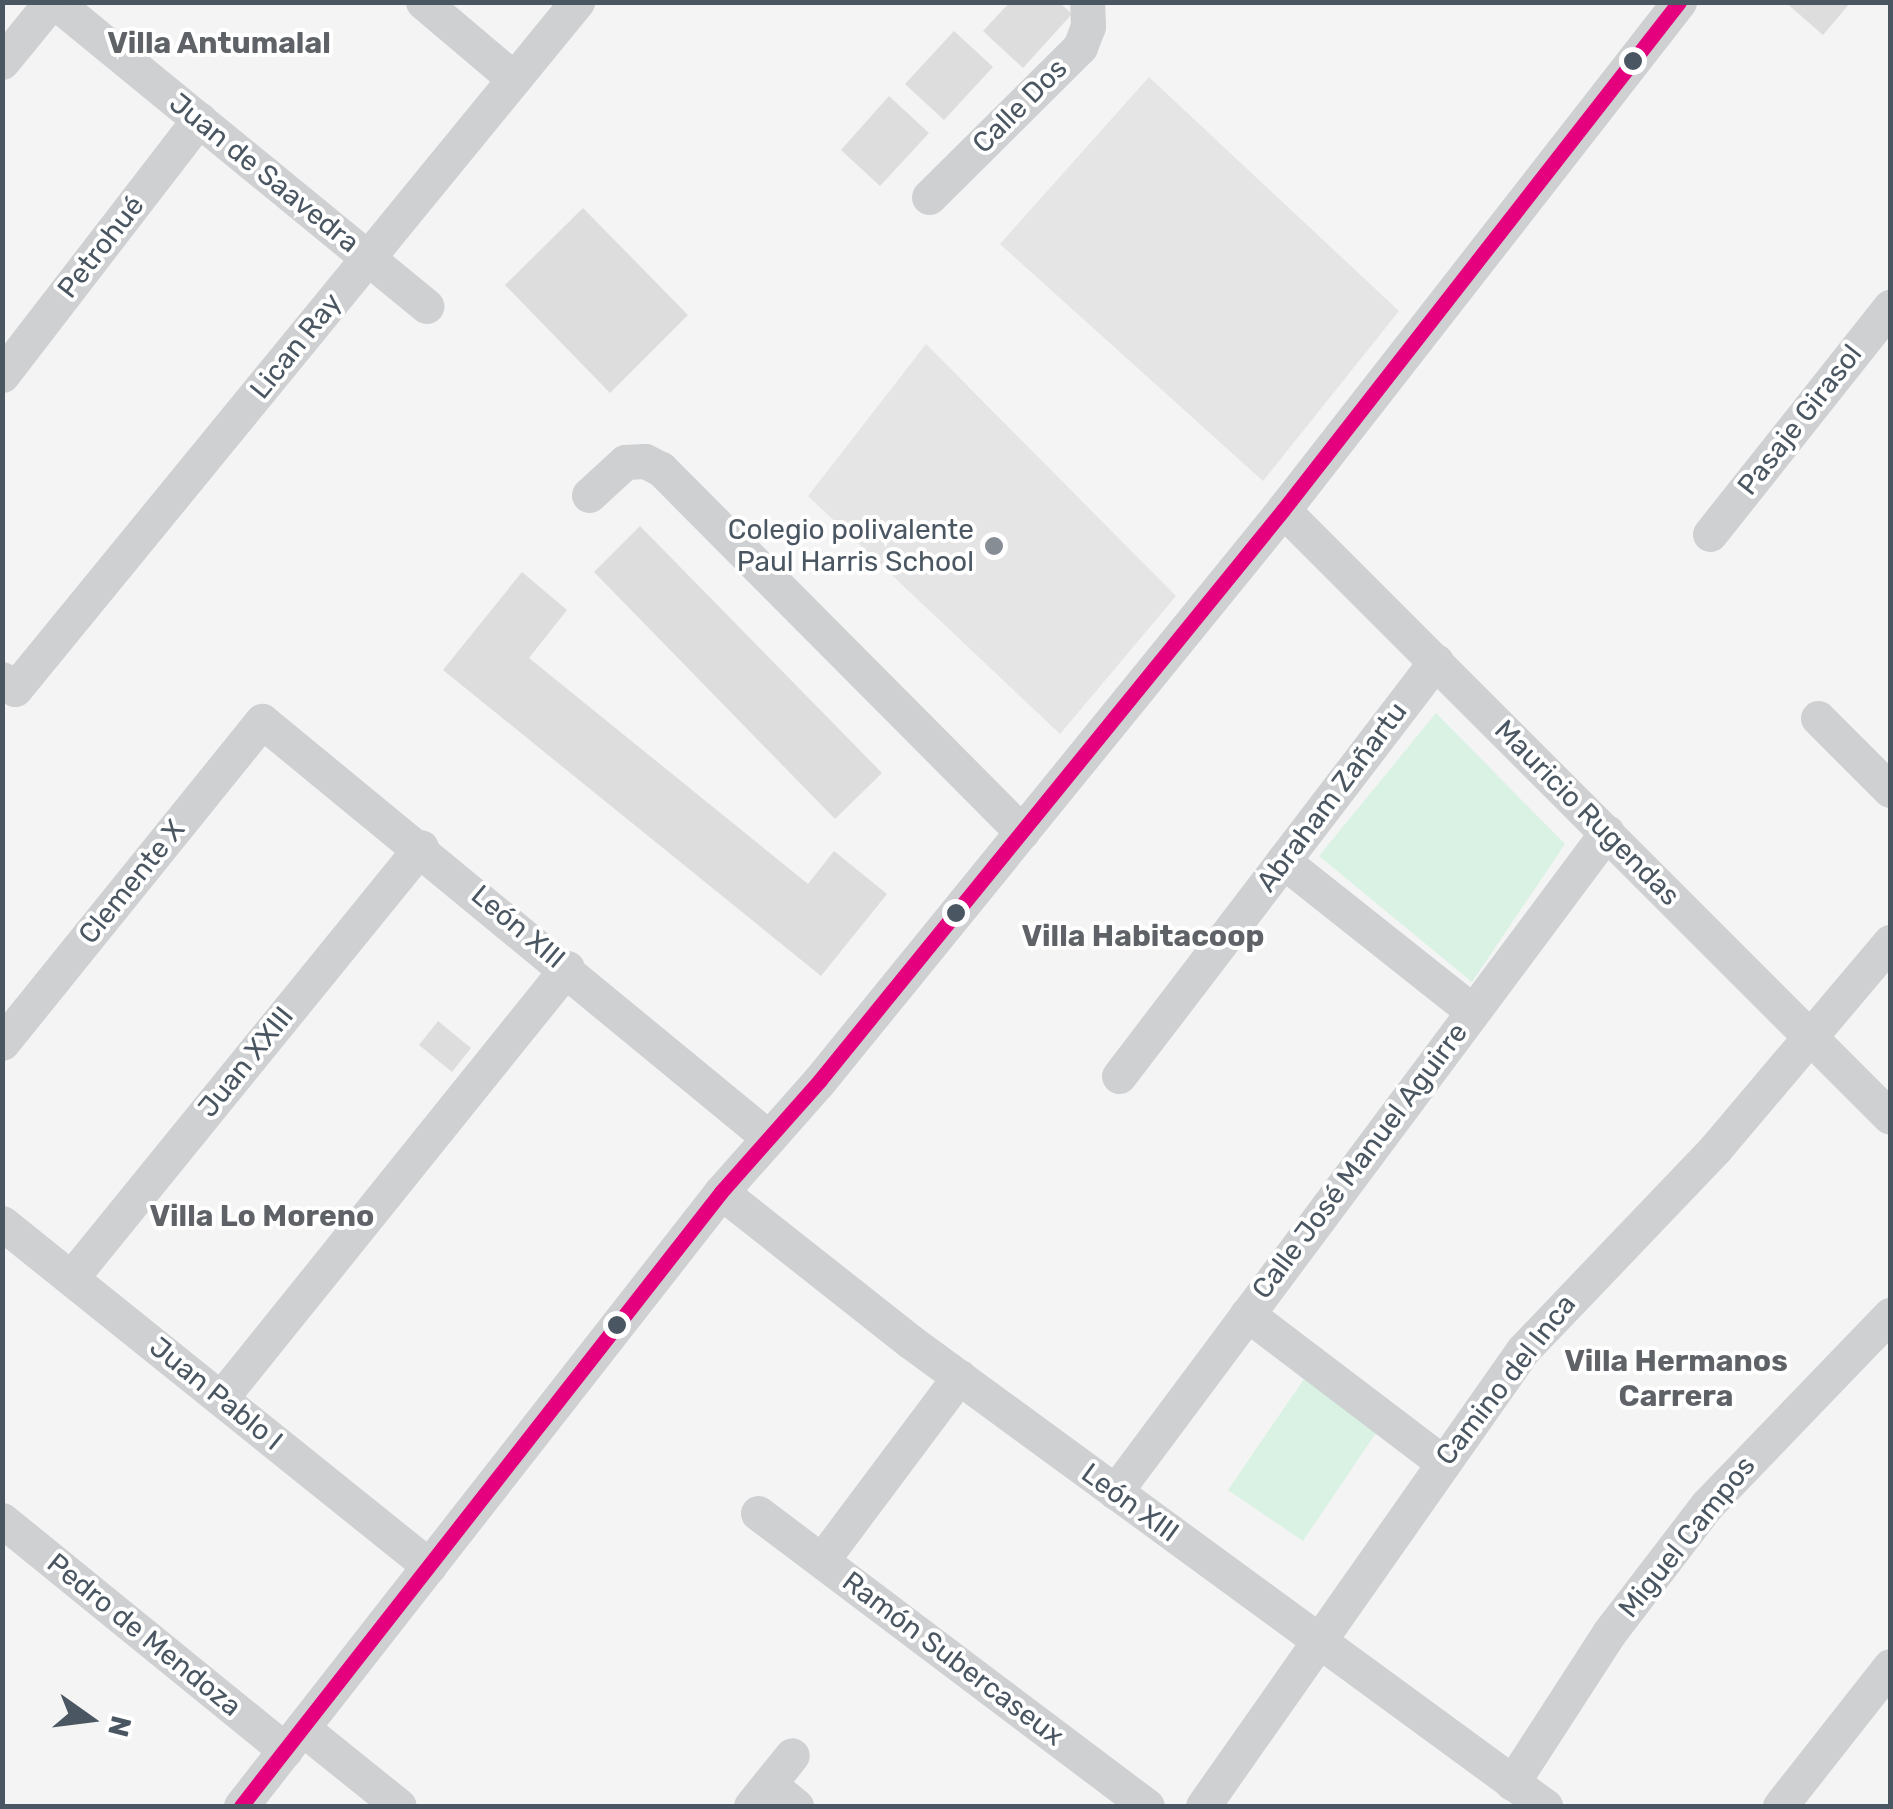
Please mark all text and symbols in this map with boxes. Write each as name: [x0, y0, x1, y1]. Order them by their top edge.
district label: Villa Antumalal: [107, 25, 331, 61]
unlabelled marker: [1623, 51, 1643, 71]
street label: Calle Dos: [966, 52, 1074, 160]
street label: Juan de Saavedra: [162, 86, 366, 260]
street label: Petrohué: [51, 189, 151, 305]
street label: Lican Ray: [243, 286, 349, 406]
street label: Pasaje Girasol: [1731, 338, 1869, 502]
place label: Colegio polivalente Paul Harris School: [728, 513, 974, 579]
marker: Colegio polivalente Paul Harris School: [983, 535, 1005, 557]
street label: Abraham Zañartu: [1250, 696, 1414, 898]
street label: Mauricio Rugendas: [1487, 713, 1687, 913]
street label: Clemente X: [72, 813, 192, 951]
street label: León XIII: [464, 878, 572, 976]
unlabelled marker: [946, 903, 966, 923]
district label: Villa Habitacoop: [1022, 918, 1264, 954]
street label: Juan XXIII: [191, 1000, 301, 1124]
street label: Calle José Manuel Aguirre: [1245, 1016, 1475, 1306]
district label: Villa Lo Moreno: [150, 1198, 374, 1234]
street label: Camino del Inca: [1429, 1288, 1583, 1472]
unlabelled marker: [607, 1315, 627, 1335]
street label: Juan Pablo I: [143, 1330, 289, 1458]
district label: Villa Hermanos Carrera: [1564, 1343, 1788, 1414]
street label: Miguel Campos: [1612, 1450, 1762, 1624]
street label: León XIII: [1075, 1457, 1185, 1549]
street label: Pedro de Mendoza: [40, 1546, 248, 1724]
street label: Ramón Subercaseux: [836, 1565, 1070, 1753]
north arrow: [40, 1669, 140, 1769]
text: N: [101, 1713, 138, 1740]

